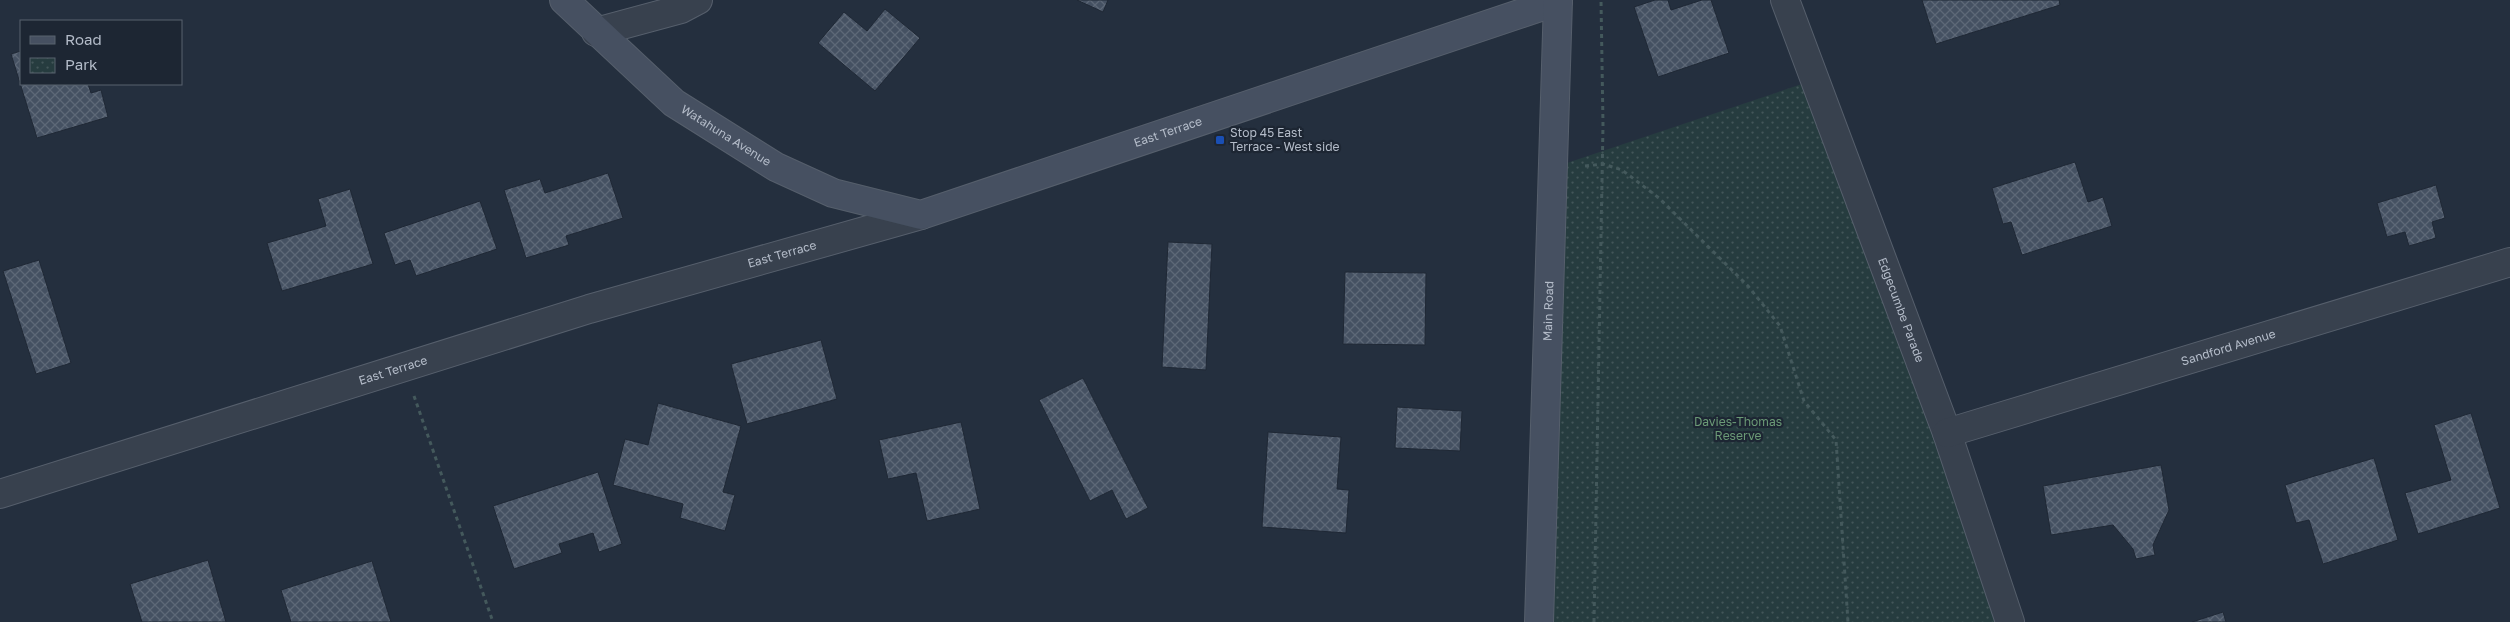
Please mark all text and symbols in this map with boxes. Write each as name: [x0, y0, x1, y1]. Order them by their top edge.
legend: [20, 20, 182, 85]
text: Road: [65, 30, 102, 48]
text: Park: [65, 55, 98, 73]
street label: Watahuna Avenue: [678, 101, 774, 169]
street label: East Terrace: [1132, 113, 1204, 150]
place label: Stop 45 East Terrace - West side: [1230, 125, 1340, 154]
marker: Stop 45 East Terrace - West side: [1214, 134, 1226, 146]
street label: East Terrace: [746, 237, 818, 271]
street label: Edgecumbe Parade: [1875, 255, 1928, 364]
street label: Main Road: [1540, 281, 1556, 341]
street label: Sandford Avenue: [2179, 326, 2277, 369]
street label: East Terrace: [357, 352, 429, 388]
park label: Davies-Thomas Reserve: [1694, 414, 1782, 443]

